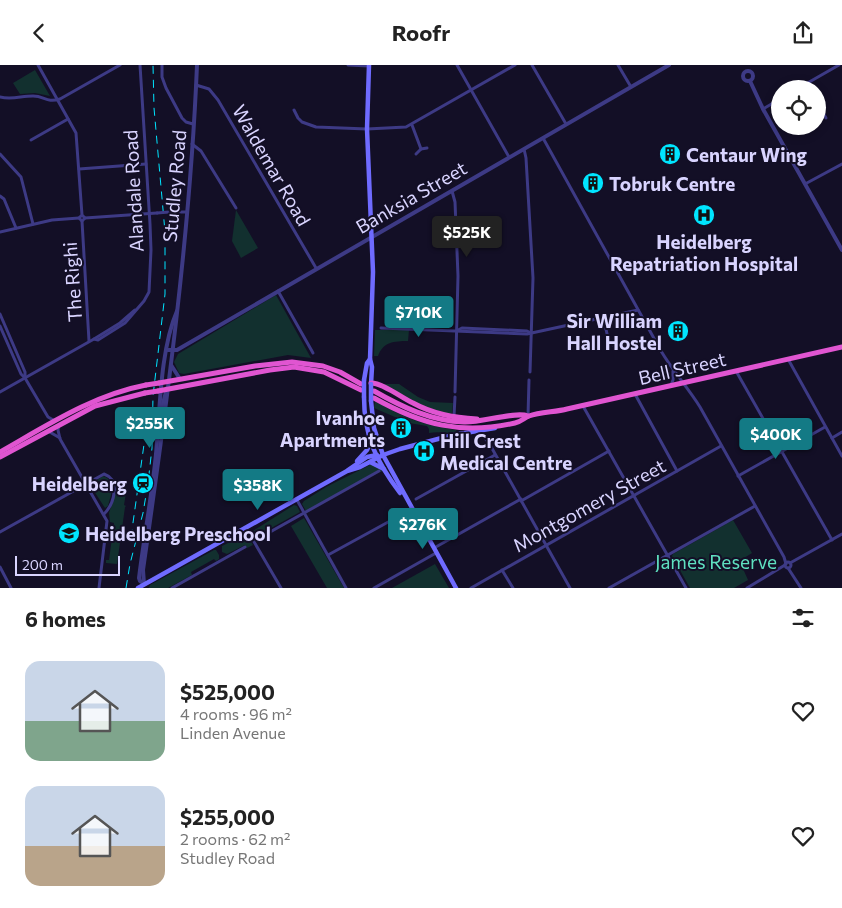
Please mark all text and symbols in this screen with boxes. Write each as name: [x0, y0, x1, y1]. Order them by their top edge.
icon: back: [25, 19, 53, 47]
text: Roofr: [392, 19, 450, 46]
icon: share: [789, 19, 817, 47]
map controls: [771, 80, 826, 135]
button: locate: [771, 80, 826, 135]
street label: Waldemar Road: [228, 100, 316, 230]
street label: Alandale Road: [118, 129, 148, 253]
street label: Studley Road: [158, 129, 190, 243]
building icon: Centaur Wing: [658, 142, 682, 166]
place label: Centaur Wing: [686, 143, 808, 166]
street label: Banksia Street: [351, 156, 471, 238]
building icon: Tobruk Centre: [581, 171, 605, 195]
place label: Tobruk Centre: [609, 172, 735, 195]
hospital icon: Heidelberg Repatriation Hospital: [692, 203, 716, 227]
pin: $525K: [432, 215, 502, 258]
text: $525K: [443, 222, 491, 241]
place label: Heidelberg Repatriation Hospital: [610, 230, 798, 275]
street label: The Righi: [58, 241, 86, 323]
pin: $710K: [384, 295, 454, 338]
text: $710K: [395, 302, 443, 321]
place label: Sir William Hall Hostel: [566, 309, 662, 354]
building icon: Sir William Hall Hostel: [666, 319, 690, 343]
street label: Bell Street: [636, 347, 728, 389]
place label: Ivanhoe Apartments: [280, 406, 385, 451]
pin: $255K: [115, 407, 185, 449]
text: $255K: [126, 413, 174, 432]
building icon: Ivanhoe Apartments: [389, 416, 413, 440]
pin: $400K: [741, 417, 811, 460]
text: $400K: [750, 424, 802, 443]
place label: Hill Crest Medical Centre: [440, 429, 572, 474]
hospital icon: Hill Crest Medical Centre: [412, 439, 436, 463]
street label: Montgomery Street: [509, 453, 670, 557]
pin: $358K: [223, 469, 293, 511]
station icon: Heidelberg: [131, 471, 155, 495]
place label: Heidelberg: [32, 472, 128, 495]
text: $358K: [234, 475, 282, 494]
pin: $276K: [388, 507, 458, 550]
text: $276K: [399, 514, 447, 533]
school or university icon: Heidelberg Preschool: [57, 521, 81, 545]
place label: Heidelberg Preschool: [85, 522, 271, 545]
park label: James Reserve: [655, 550, 777, 573]
scale bar: [15, 553, 120, 576]
text: 200 m: [22, 556, 63, 573]
icon: filters: [789, 604, 817, 632]
text: 6 homes: [25, 606, 106, 631]
text: $525,000: [180, 679, 275, 704]
icon: home: [65, 681, 125, 741]
icon: heart: [789, 697, 817, 725]
text: 4 rooms · 96 m²: [180, 704, 292, 723]
text: Linden Avenue: [180, 723, 286, 742]
text: $255,000: [180, 804, 275, 829]
icon: home: [65, 806, 125, 866]
icon: heart: [789, 822, 817, 850]
text: 2 rooms · 62 m²: [180, 829, 290, 848]
text: Studley Road: [180, 848, 275, 867]

